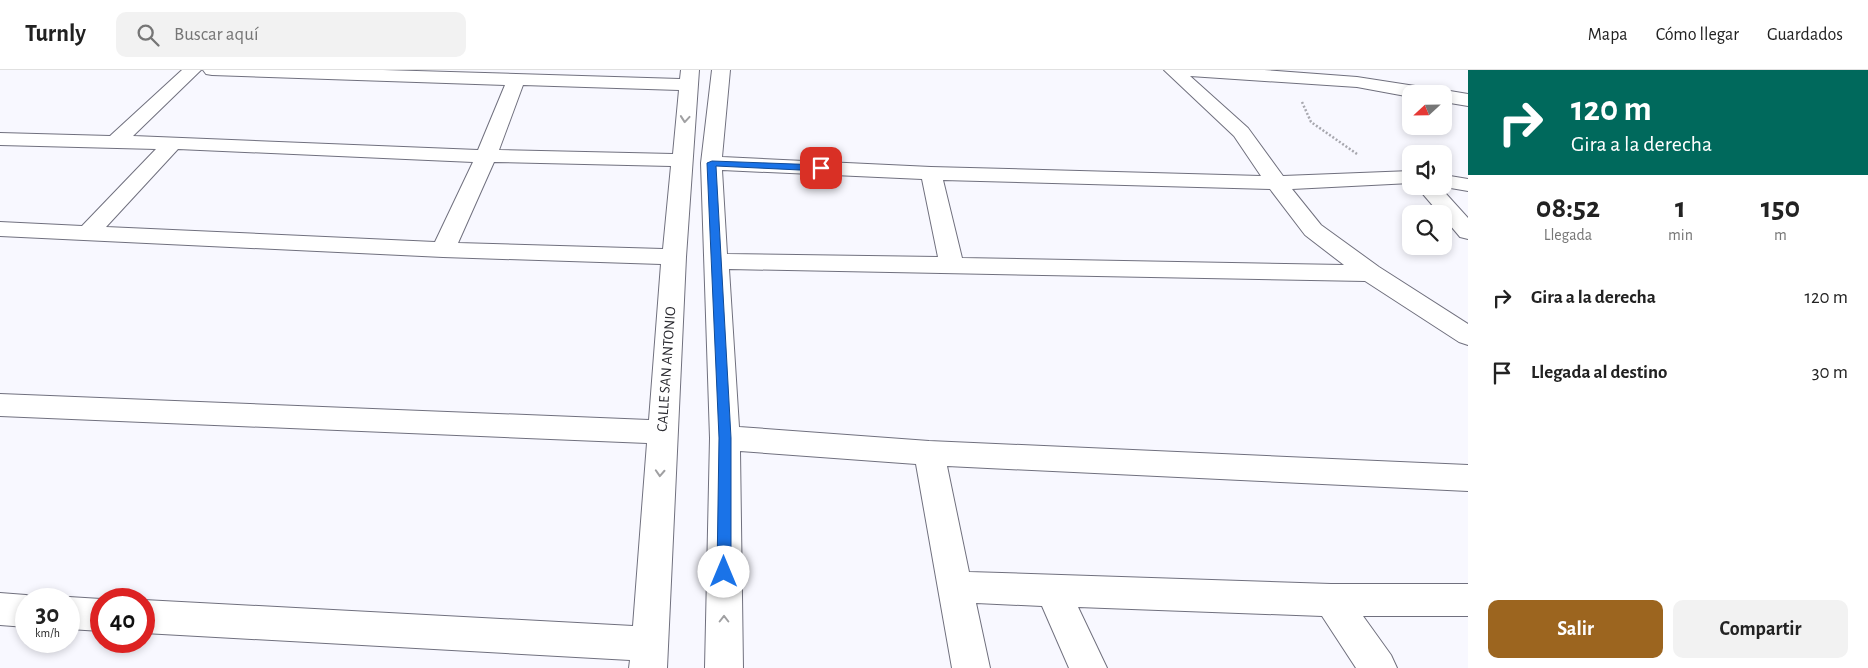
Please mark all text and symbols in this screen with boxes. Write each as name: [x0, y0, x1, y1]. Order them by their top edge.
search box: [116, 12, 466, 57]
icon: search: [134, 21, 162, 49]
text: Turnly: [25, 22, 86, 46]
text: Buscar aquí: [174, 25, 259, 44]
text: Mapa: [1588, 26, 1628, 44]
text: Cómo llegar: [1656, 26, 1739, 44]
text: Guardados: [1767, 26, 1843, 44]
north arrow: [1402, 85, 1452, 135]
map controls: [1402, 85, 1452, 255]
icon: right: [1488, 90, 1553, 155]
text: 120 m: [1571, 92, 1652, 127]
one-way arrow: [680, 115, 691, 123]
text: Gira a la derecha: [1571, 133, 1712, 155]
button: sound: [1402, 145, 1452, 195]
pin: [800, 147, 842, 189]
icon: arrive: [807, 154, 835, 182]
text: 08:52: [1536, 193, 1600, 223]
text: 1: [1675, 193, 1686, 223]
text: 150: [1761, 193, 1800, 223]
button: search: [1402, 205, 1452, 255]
text: Llegada: [1544, 227, 1592, 243]
text: min: [1668, 227, 1693, 243]
text: m: [1774, 227, 1787, 243]
icon: right: [1488, 284, 1516, 312]
text: Gira a la derecha: [1531, 288, 1656, 307]
text: 120 m: [1804, 288, 1848, 307]
street label: CALLE SAN ANTONIO: [655, 306, 678, 432]
icon: arrive: [1488, 359, 1516, 387]
text: Llegada al destino: [1531, 363, 1668, 382]
text: 30 m: [1812, 363, 1848, 382]
one-way arrow: [654, 469, 665, 477]
position arrow: [697, 545, 749, 597]
speed limit sign: 40: [90, 588, 155, 653]
button: Salir: [1488, 600, 1663, 658]
button: Compartir: [1673, 600, 1848, 658]
text: 30: [36, 602, 59, 627]
one-way arrow: [719, 615, 729, 623]
text: km/h: [35, 627, 60, 639]

